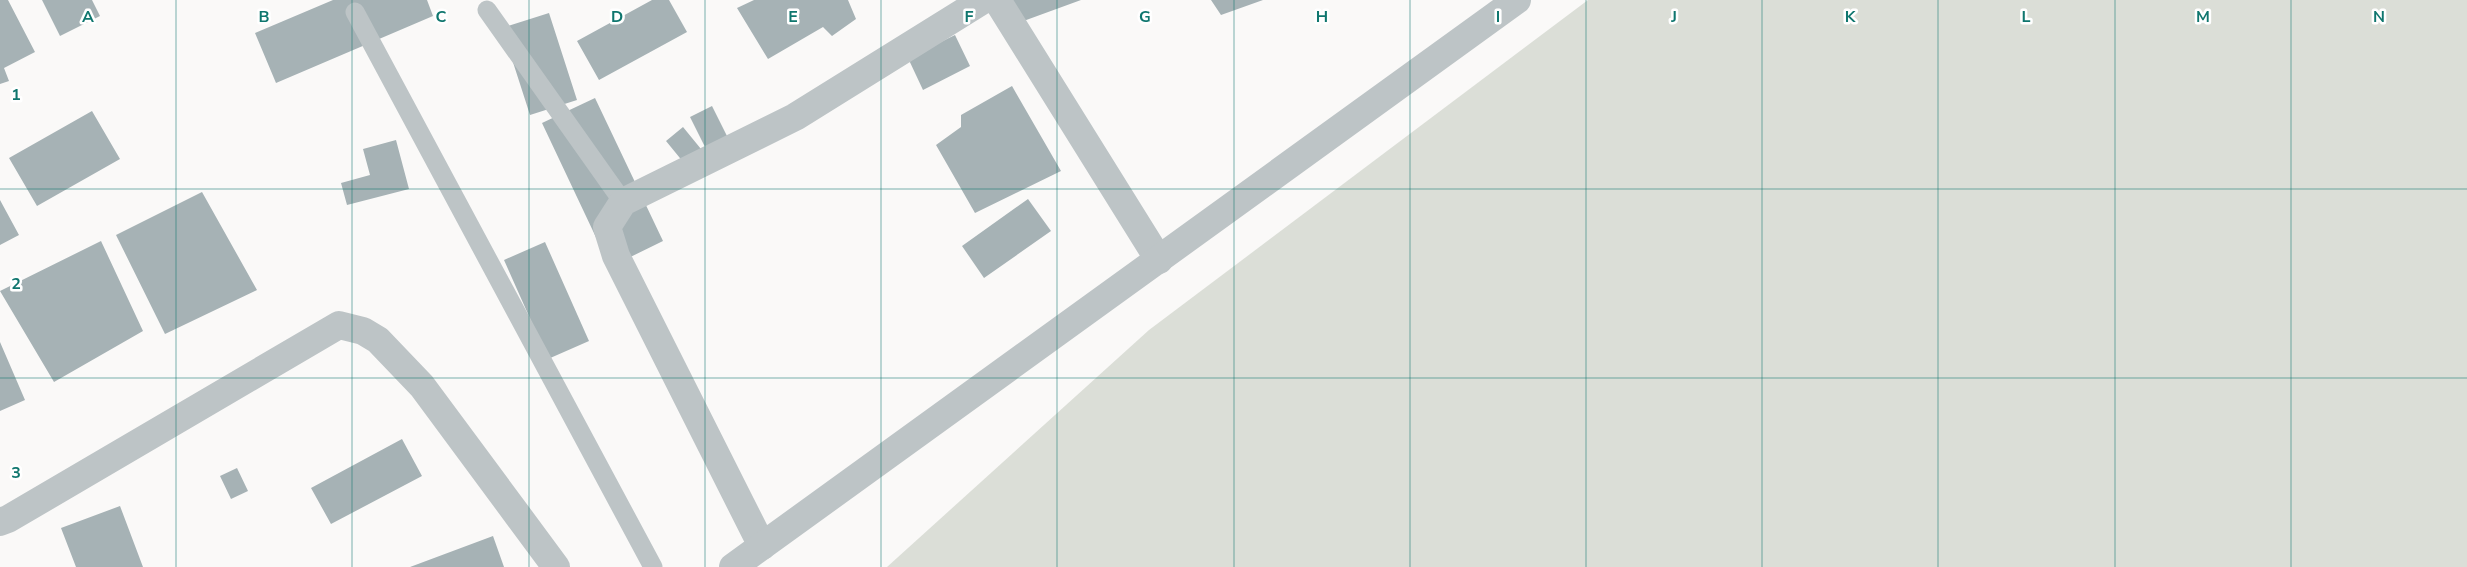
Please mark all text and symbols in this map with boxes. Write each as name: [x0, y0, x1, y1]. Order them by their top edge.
text: A: [82, 6, 94, 28]
text: B: [258, 6, 270, 28]
text: C: [436, 6, 447, 28]
text: D: [611, 6, 623, 28]
text: E: [788, 6, 798, 28]
text: F: [965, 6, 974, 28]
text: G: [1139, 6, 1151, 28]
text: H: [1316, 6, 1328, 28]
text: I: [1496, 6, 1500, 28]
text: J: [1670, 6, 1677, 28]
text: K: [1845, 6, 1857, 28]
text: L: [2022, 6, 2031, 28]
text: M: [2196, 6, 2210, 28]
text: N: [2373, 6, 2385, 28]
text: 1: [11, 84, 21, 106]
text: 2: [11, 273, 21, 295]
text: 3: [11, 462, 21, 484]

